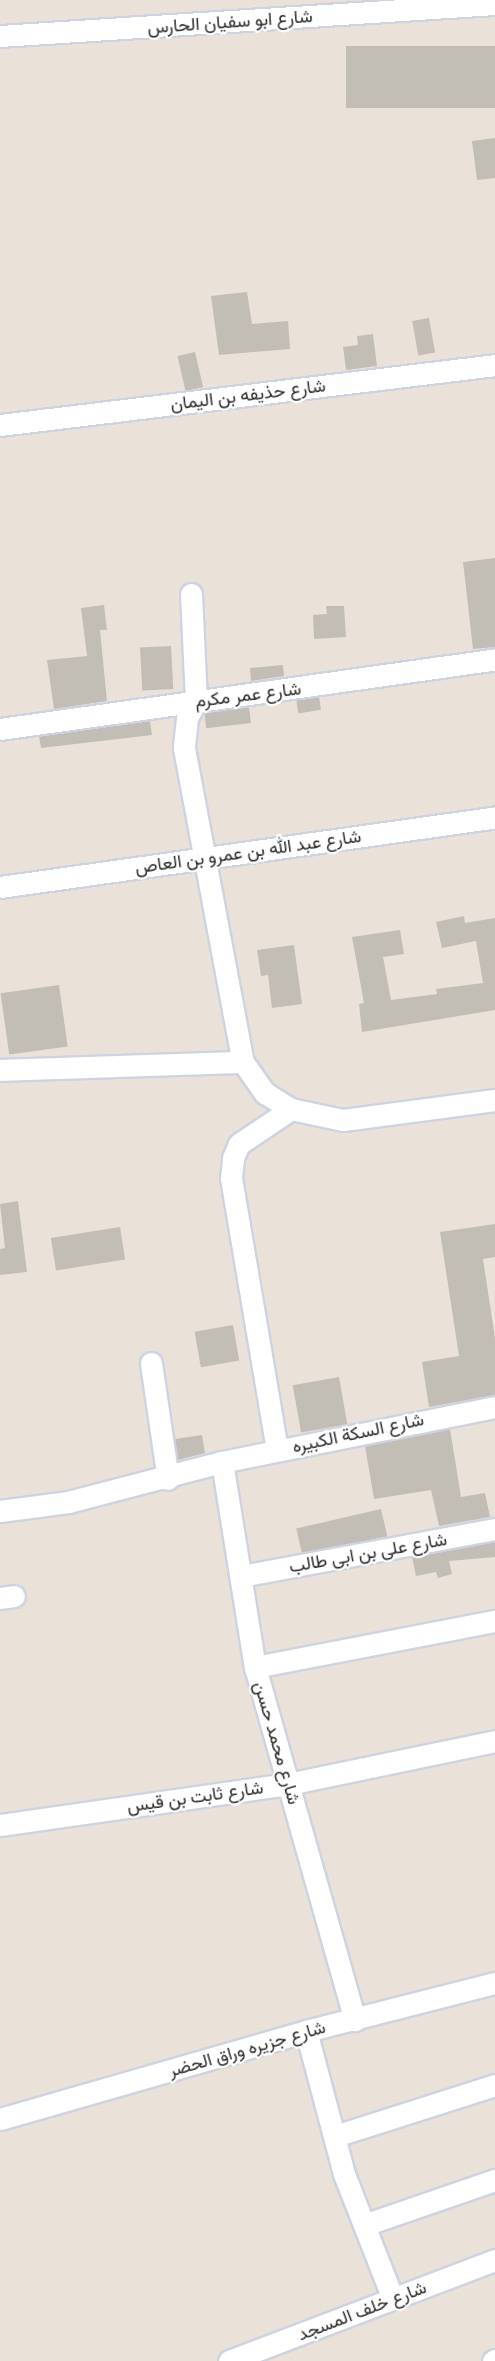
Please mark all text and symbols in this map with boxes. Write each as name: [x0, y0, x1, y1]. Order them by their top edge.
street label: شارع ابو سفيان الحارس: [147, 5, 313, 39]
street label: شارع حذيفه بن اليمان: [169, 375, 327, 415]
street label: شارع عمر مكرم: [194, 678, 302, 712]
street label: شارع عبد الله بن عمرو بن العاص: [134, 825, 362, 879]
street label: شارع السكة الكبيره: [290, 1409, 426, 1457]
street label: شارع على بن ابى طالب: [287, 1528, 449, 1578]
street label: شارع محمد حسن: [249, 1679, 305, 1807]
street label: شارع ثابت بن قيس: [125, 1777, 265, 1817]
street label: شارع جزيره وراق الحضر: [166, 2016, 328, 2082]
street label: شارع خلف المسجد: [295, 2277, 429, 2345]

